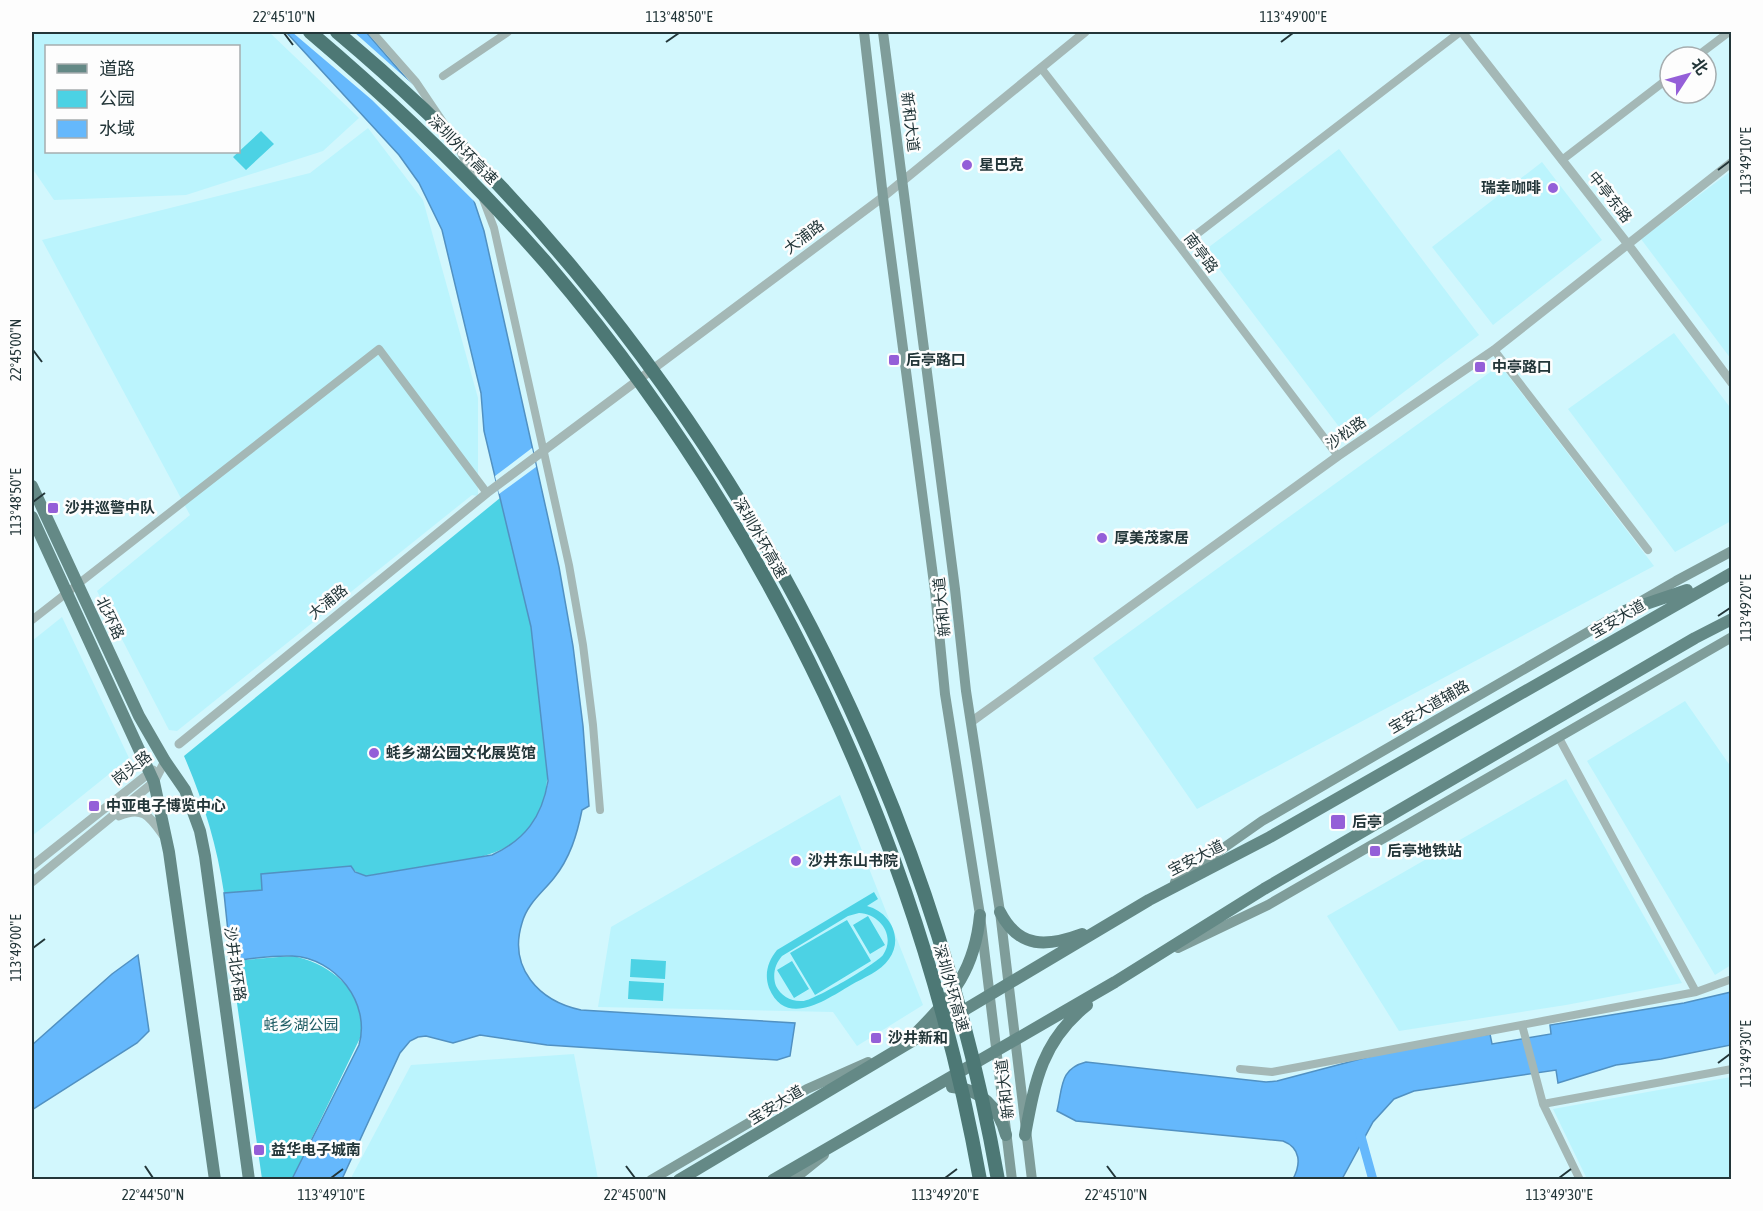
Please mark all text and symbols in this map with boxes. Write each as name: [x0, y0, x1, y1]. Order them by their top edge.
text: 22°45'10"N: [253, 8, 315, 25]
text: 113°48'50"E: [645, 8, 713, 25]
text: 113°49'00"E: [1259, 8, 1327, 25]
legend: [45, 45, 240, 153]
north arrow: [1658, 45, 1718, 105]
text: 北: [1688, 54, 1712, 78]
text: 道路: [99, 58, 135, 79]
text: 公园: [99, 88, 135, 109]
street label: 新和大道: [898, 91, 923, 153]
street label: 深圳外环高速: [426, 112, 501, 187]
text: 水域: [99, 118, 135, 139]
text: 113°49'10"E: [1737, 127, 1754, 195]
place label: 星巴克: [979, 156, 1024, 173]
marker: 星巴克: [960, 158, 974, 172]
street label: 中亭东路: [1585, 168, 1636, 226]
place label: 瑞幸咖啡: [1481, 179, 1541, 196]
marker: 瑞幸咖啡: [1546, 181, 1560, 195]
street label: 大浦路: [781, 216, 827, 257]
street label: 南亭路: [1181, 230, 1222, 276]
text: 22°45'00"N: [7, 319, 24, 381]
place label: 后亭路口: [906, 351, 966, 368]
marker: 后亭路口: [887, 353, 901, 367]
place label: 中亭路口: [1492, 358, 1552, 375]
marker: 中亭路口: [1473, 360, 1487, 374]
street label: 沙松路: [1322, 413, 1369, 452]
text: 113°48'50"E: [7, 468, 24, 536]
street label: 深圳外环高速: [731, 495, 790, 581]
place label: 沙井巡警中队: [65, 499, 155, 516]
marker: 沙井巡警中队: [46, 501, 60, 515]
place label: 厚美茂家居: [1114, 529, 1189, 546]
marker: 厚美茂家居: [1095, 531, 1109, 545]
text: 113°49'20"E: [1737, 574, 1754, 642]
street label: 新和大道: [930, 576, 953, 638]
street label: 大浦路: [305, 581, 351, 622]
street label: 北环路: [93, 594, 128, 642]
street label: 宝安大道: [1588, 596, 1648, 641]
street label: 宝安大道辅路: [1386, 677, 1472, 736]
place label: 蚝乡湖公园文化展览馆: [386, 744, 536, 761]
marker: 蚝乡湖公园文化展览馆: [367, 746, 381, 760]
street label: 岗头路: [109, 747, 155, 788]
place label: 中亚电子博览中心: [106, 797, 226, 814]
marker: 中亚电子博览中心: [87, 799, 101, 813]
marker: 后亭: [1329, 813, 1347, 831]
place label: 后亭: [1352, 813, 1382, 830]
street label: 宝安大道: [1165, 836, 1226, 879]
place label: 后亭地铁站: [1387, 842, 1462, 859]
marker: 后亭地铁站: [1368, 844, 1382, 858]
place label: 沙井东山书院: [808, 852, 898, 869]
marker: 沙井东山书院: [789, 854, 803, 868]
text: 113°49'00"E: [7, 914, 24, 982]
street label: 沙井北环路: [222, 926, 249, 1002]
street label: 深圳外环高速: [931, 942, 972, 1033]
park label: 蚝乡湖公园: [263, 1016, 339, 1033]
text: 113°49'30"E: [1737, 1020, 1754, 1088]
place label: 沙井新和: [888, 1029, 948, 1046]
marker: 沙井新和: [869, 1031, 883, 1045]
street label: 新和大道: [992, 1058, 1017, 1120]
street label: 宝安大道: [746, 1082, 806, 1127]
place label: 益华电子城南: [271, 1141, 361, 1158]
marker: 益华电子城南: [252, 1143, 266, 1157]
text: 22°44'50"N: [122, 1186, 184, 1203]
text: 113°49'10"E: [297, 1186, 365, 1203]
text: 22°45'00"N: [604, 1186, 666, 1203]
text: 113°49'20"E: [911, 1186, 979, 1203]
text: 22°45'10"N: [1085, 1186, 1147, 1203]
text: 113°49'30"E: [1525, 1186, 1593, 1203]

